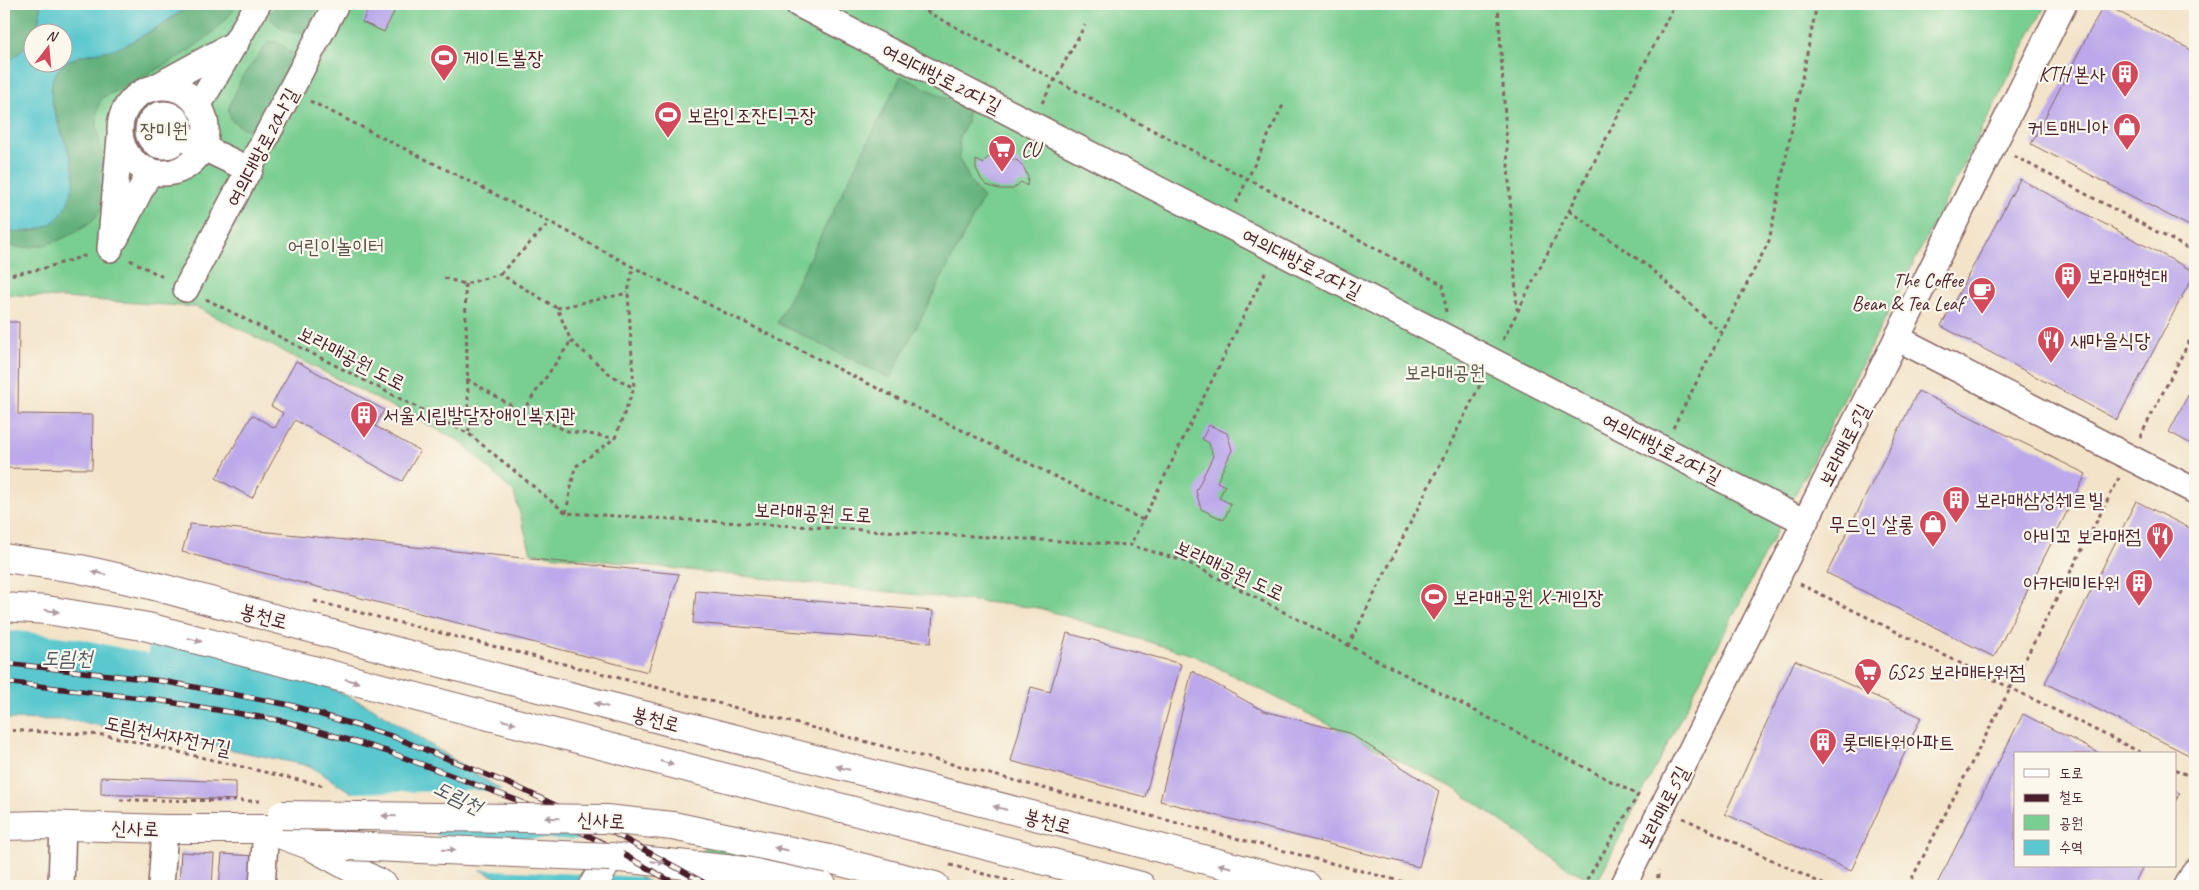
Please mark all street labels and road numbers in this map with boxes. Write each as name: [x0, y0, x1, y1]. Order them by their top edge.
street label: 여의대방로20다길: [878, 38, 1006, 119]
street label: 여의대방로20나길: [221, 84, 304, 211]
street label: 여의대방로20다길: [1238, 223, 1366, 304]
street label: 보라매공원 도로: [294, 321, 410, 396]
street label: 보라매로5길: [1813, 400, 1876, 491]
street label: 여의대방로20다길: [1598, 408, 1726, 489]
street label: 보라매공원 도로: [754, 497, 872, 528]
street label: 보라매공원 도로: [1171, 534, 1288, 607]
street label: 봉천로: [237, 598, 290, 635]
street label: 봉천로: [629, 701, 682, 738]
street label: 도림천서자전거길: [102, 710, 233, 761]
street label: 보라매로5길: [1632, 762, 1695, 853]
street label: 봉천로: [1021, 803, 1074, 840]
street label: 신사로: [576, 807, 626, 834]
street label: 신사로: [110, 815, 160, 842]

